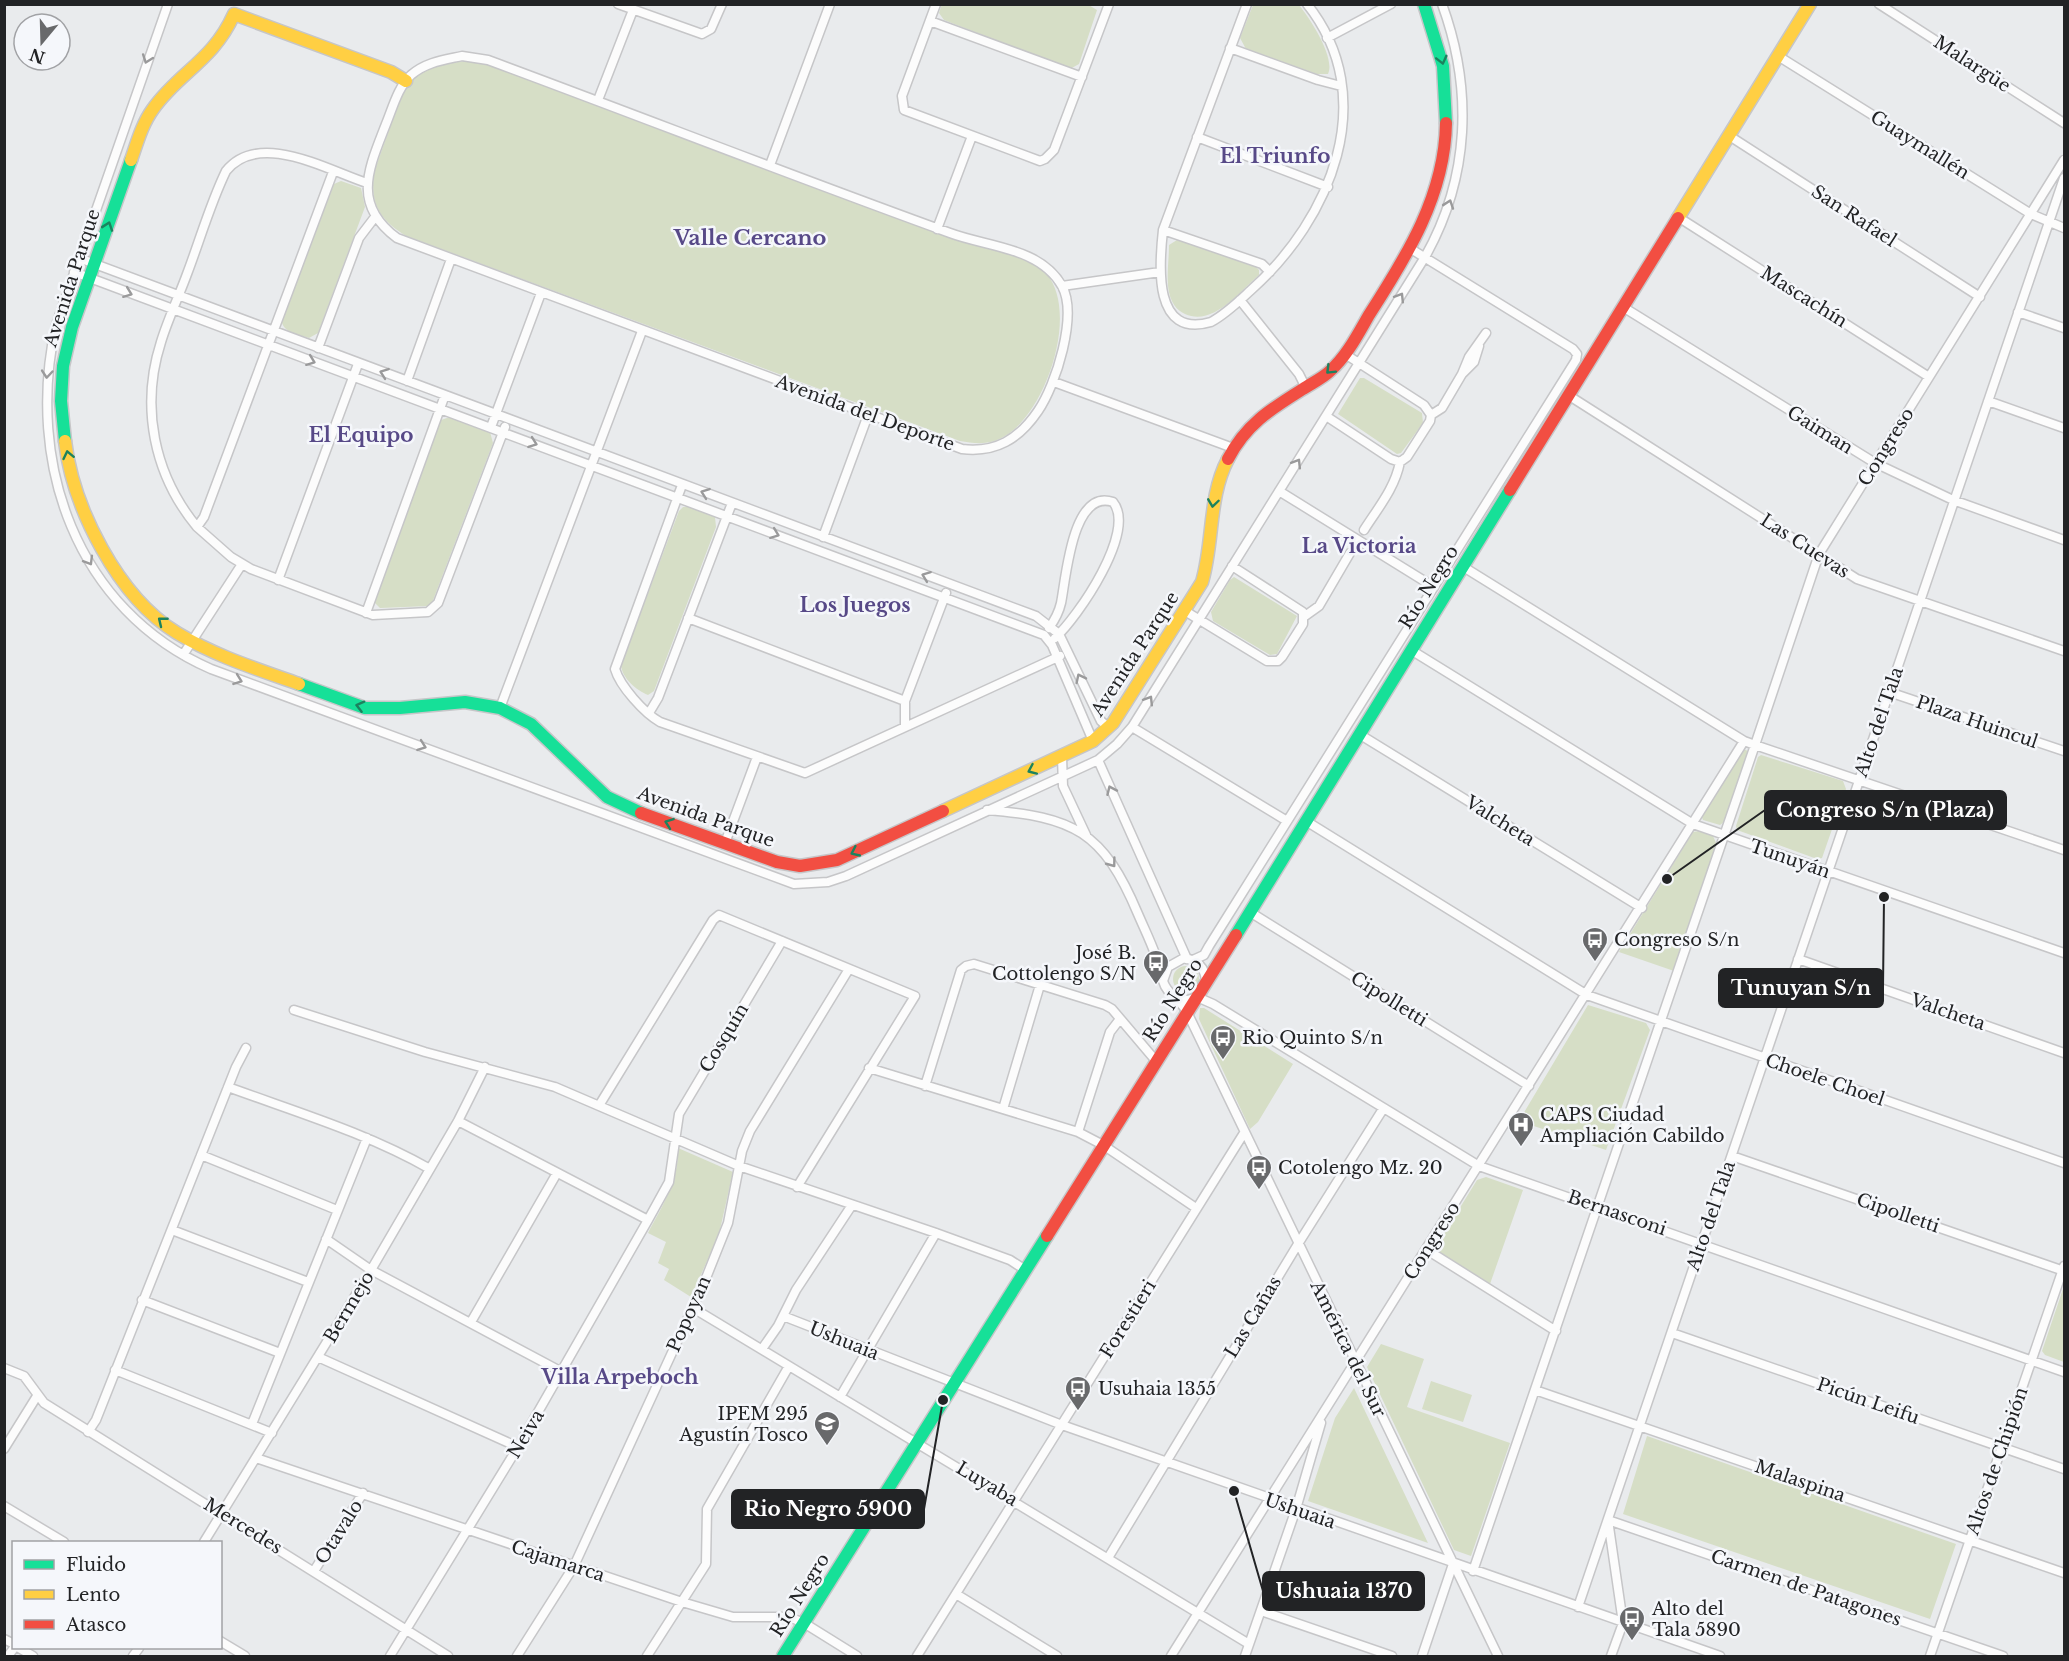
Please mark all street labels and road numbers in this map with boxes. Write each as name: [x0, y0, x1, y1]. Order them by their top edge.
street label: Malargüe: [1929, 31, 2015, 97]
street label: Guaymallén: [1866, 106, 1974, 184]
street label: San Rafael: [1807, 180, 1901, 252]
street label: Avenida Parque: [39, 206, 105, 351]
street label: Mascachín: [1757, 262, 1851, 332]
street label: Avenida del Deporte: [772, 370, 957, 456]
street label: Gaiman: [1783, 401, 1857, 459]
street label: Congreso: [1853, 404, 1919, 490]
street label: Las Cuevas: [1756, 509, 1854, 583]
street label: Río Negro: [1395, 541, 1463, 633]
street label: Avenida Parque: [1086, 588, 1183, 721]
street label: Alto del Tala: [1850, 664, 1908, 781]
street label: Plaza Huincul: [1913, 691, 2041, 753]
street label: Avenida Parque: [634, 782, 777, 852]
street label: Valcheta: [1461, 791, 1539, 851]
street label: Tunuyán: [1747, 835, 1833, 883]
street label: Río Negro: [1139, 954, 1207, 1046]
street label: Cipolletti: [1347, 967, 1431, 1031]
street label: Valcheta: [1907, 989, 1988, 1035]
street label: Cosquín: [695, 999, 753, 1077]
street label: Choele Choel: [1762, 1049, 1888, 1111]
street label: Alto del Tala: [1682, 1158, 1740, 1275]
street label: Bernasconi: [1565, 1186, 1669, 1240]
street label: Cipolletti: [1854, 1189, 1942, 1237]
street label: Congreso: [1399, 1198, 1465, 1284]
street label: Bermejo: [319, 1267, 379, 1347]
street label: Las Cañas: [1220, 1272, 1286, 1362]
street label: Popoyan: [662, 1273, 716, 1355]
street label: Forestieri: [1095, 1276, 1161, 1362]
street label: América del Sur: [1305, 1277, 1391, 1421]
street label: Ushuaia: [806, 1317, 882, 1365]
street label: Picún Leifu: [1814, 1373, 1922, 1429]
street label: Altos de Chipión: [1961, 1384, 2033, 1539]
street label: Neiva: [503, 1406, 549, 1462]
street label: Malaspina: [1752, 1455, 1848, 1507]
street label: Luyaba: [952, 1457, 1022, 1511]
street label: Ushuaia: [1262, 1489, 1338, 1533]
street label: Mercedes: [200, 1493, 286, 1559]
street label: Otavalo: [311, 1496, 367, 1568]
street label: Cajamarca: [508, 1536, 608, 1586]
street label: Carmen de Patagones: [1708, 1545, 1904, 1631]
street label: Río Negro: [766, 1549, 834, 1641]

